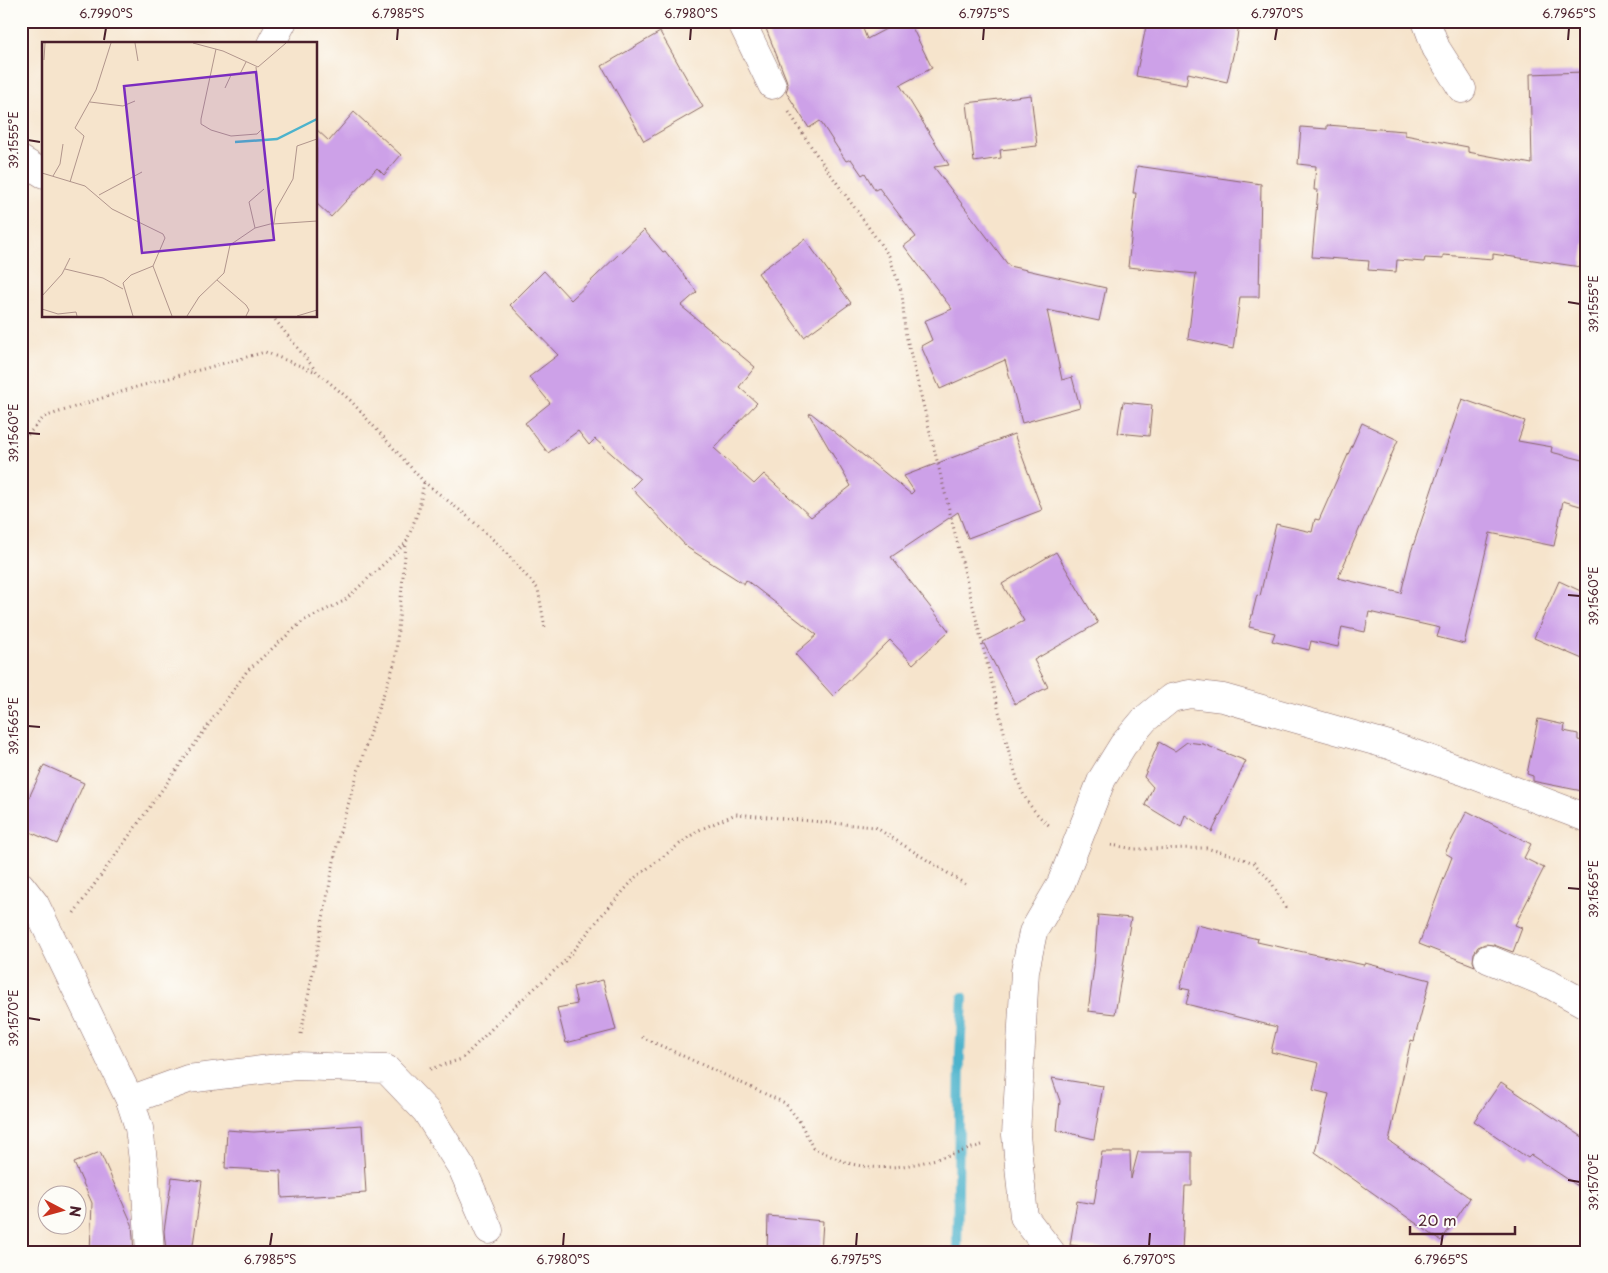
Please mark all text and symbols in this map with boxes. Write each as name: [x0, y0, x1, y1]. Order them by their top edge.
text: 6.7990°S: [79, 4, 133, 22]
text: 6.7985°S: [371, 4, 425, 22]
text: 6.7980°S: [664, 4, 718, 22]
text: 6.7975°S: [958, 4, 1010, 22]
text: 6.7970°S: [1250, 4, 1304, 22]
text: 6.7965°S: [1542, 4, 1596, 22]
inset map: [42, 42, 318, 318]
text: 39.1555°E: [4, 111, 22, 169]
text: 39.1555°E: [1584, 275, 1602, 333]
text: 39.1560°E: [4, 404, 22, 462]
text: 39.1560°E: [1584, 567, 1602, 625]
text: 39.1565°E: [4, 697, 22, 755]
text: 39.1565°E: [1584, 860, 1602, 918]
text: 39.1570°E: [4, 989, 22, 1047]
text: 39.1570°E: [1584, 1153, 1602, 1211]
north arrow: [38, 1186, 88, 1236]
scale bar: [1410, 1203, 1516, 1235]
text: N: [64, 1205, 86, 1218]
text: 20 m: [1418, 1208, 1457, 1231]
text: 6.7985°S: [243, 1250, 297, 1268]
text: 6.7980°S: [536, 1250, 590, 1268]
text: 6.7975°S: [830, 1250, 882, 1268]
text: 6.7970°S: [1122, 1250, 1176, 1268]
text: 6.7965°S: [1414, 1250, 1468, 1268]

